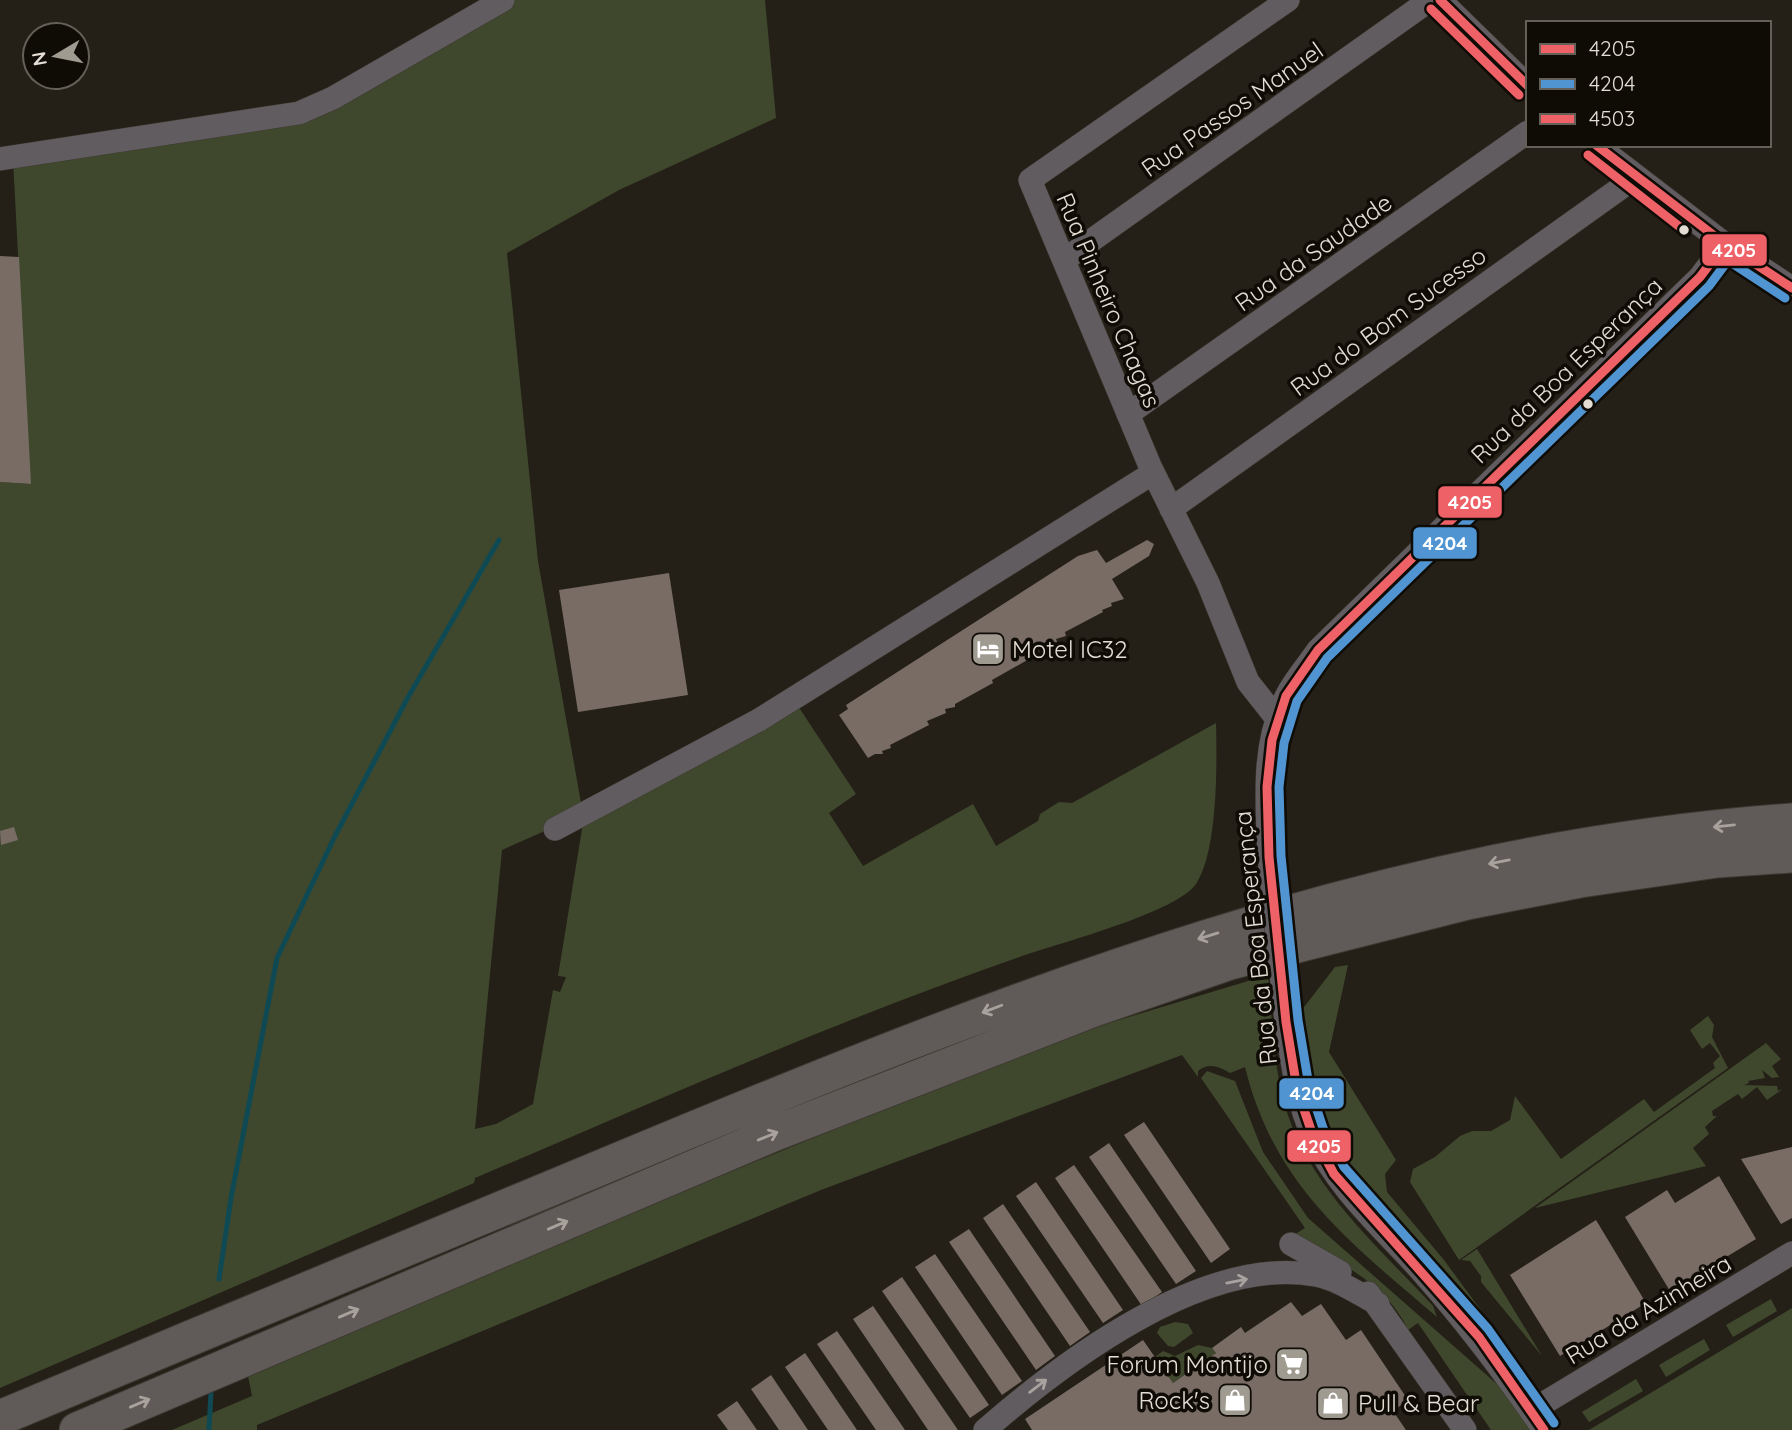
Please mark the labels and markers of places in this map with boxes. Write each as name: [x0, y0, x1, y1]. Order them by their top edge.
unlabelled marker: [1677, 223, 1691, 237]
unlabelled marker: [1581, 397, 1595, 411]
hotel icon: Motel IC32: [969, 630, 1007, 668]
place label: Motel IC32: [1012, 634, 1128, 664]
supermarket icon: Forum Montijo: [1273, 1345, 1311, 1383]
place label: Forum Montijo: [1106, 1349, 1268, 1379]
shop icon: Rock's: [1216, 1381, 1254, 1419]
shop icon: Pull & Bear: [1314, 1384, 1352, 1422]
place label: Rock's: [1138, 1385, 1210, 1415]
place label: Pull & Bear: [1358, 1388, 1479, 1418]

